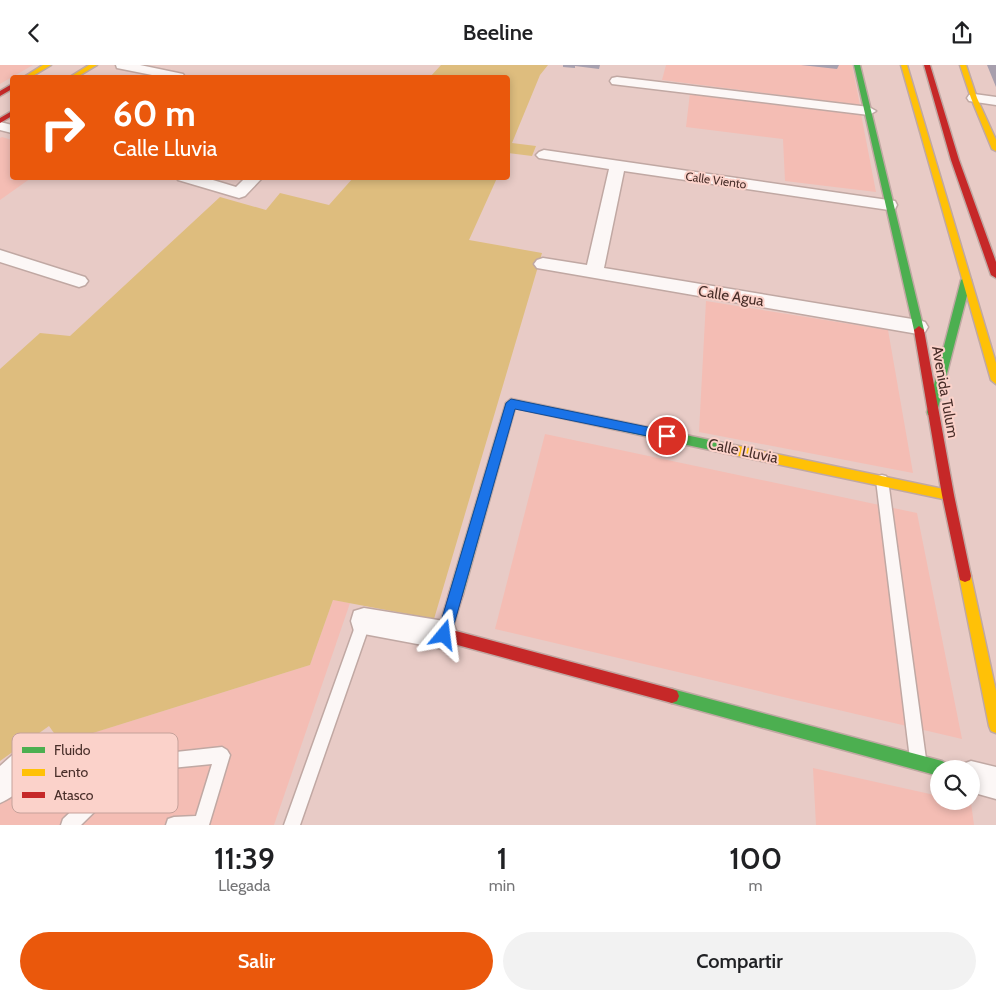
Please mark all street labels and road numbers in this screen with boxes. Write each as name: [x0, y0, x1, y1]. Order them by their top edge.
street label: Calle Viento: [685, 168, 748, 192]
street label: Calle Agua: [697, 282, 766, 310]
street label: Avenida Tulum: [928, 345, 962, 439]
street label: Calle Lluvia: [706, 435, 780, 467]

